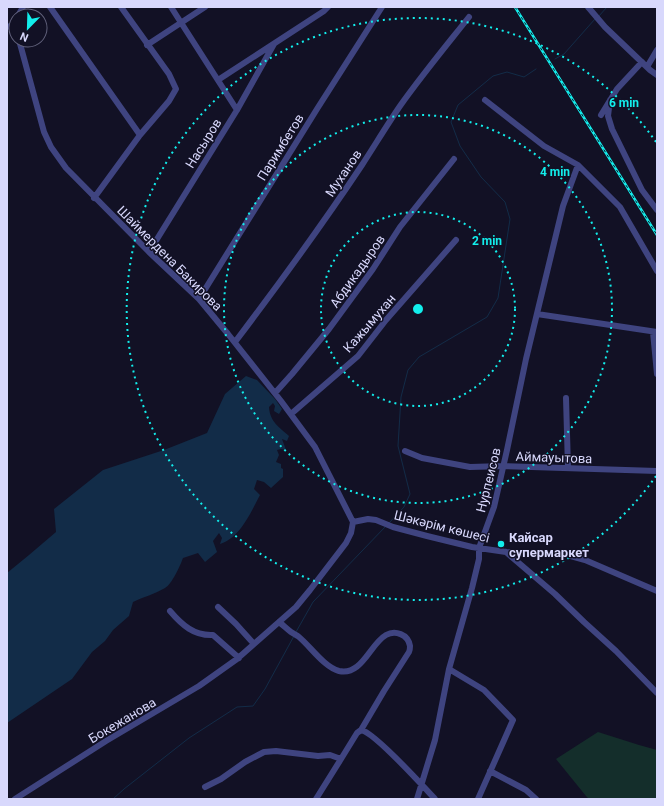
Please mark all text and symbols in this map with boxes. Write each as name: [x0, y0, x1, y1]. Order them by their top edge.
north arrow: [8, 8, 48, 48]
text: N: [18, 29, 30, 44]
text: 6 min: [609, 96, 639, 110]
street label: Паримбетов: [254, 111, 307, 183]
street label: Насыров: [182, 116, 224, 171]
street label: Муханов: [322, 147, 365, 200]
text: 4 min: [540, 165, 570, 179]
street label: Шаймердена Бакирова: [114, 203, 225, 314]
street label: Абдикадыров: [327, 232, 388, 310]
text: 2 min: [472, 234, 502, 248]
street label: Кажымухан: [340, 291, 399, 356]
centre of rings: [411, 302, 425, 316]
street label: Нурпеисов: [473, 446, 504, 514]
street label: Аймауытова: [515, 449, 593, 466]
street label: Шәкәрім көшесі: [393, 507, 491, 546]
place label: Кайсар супермаркет: [509, 530, 589, 560]
marker: Кайсар супермаркет: [496, 539, 506, 549]
street label: Бокежанова: [86, 694, 159, 746]

